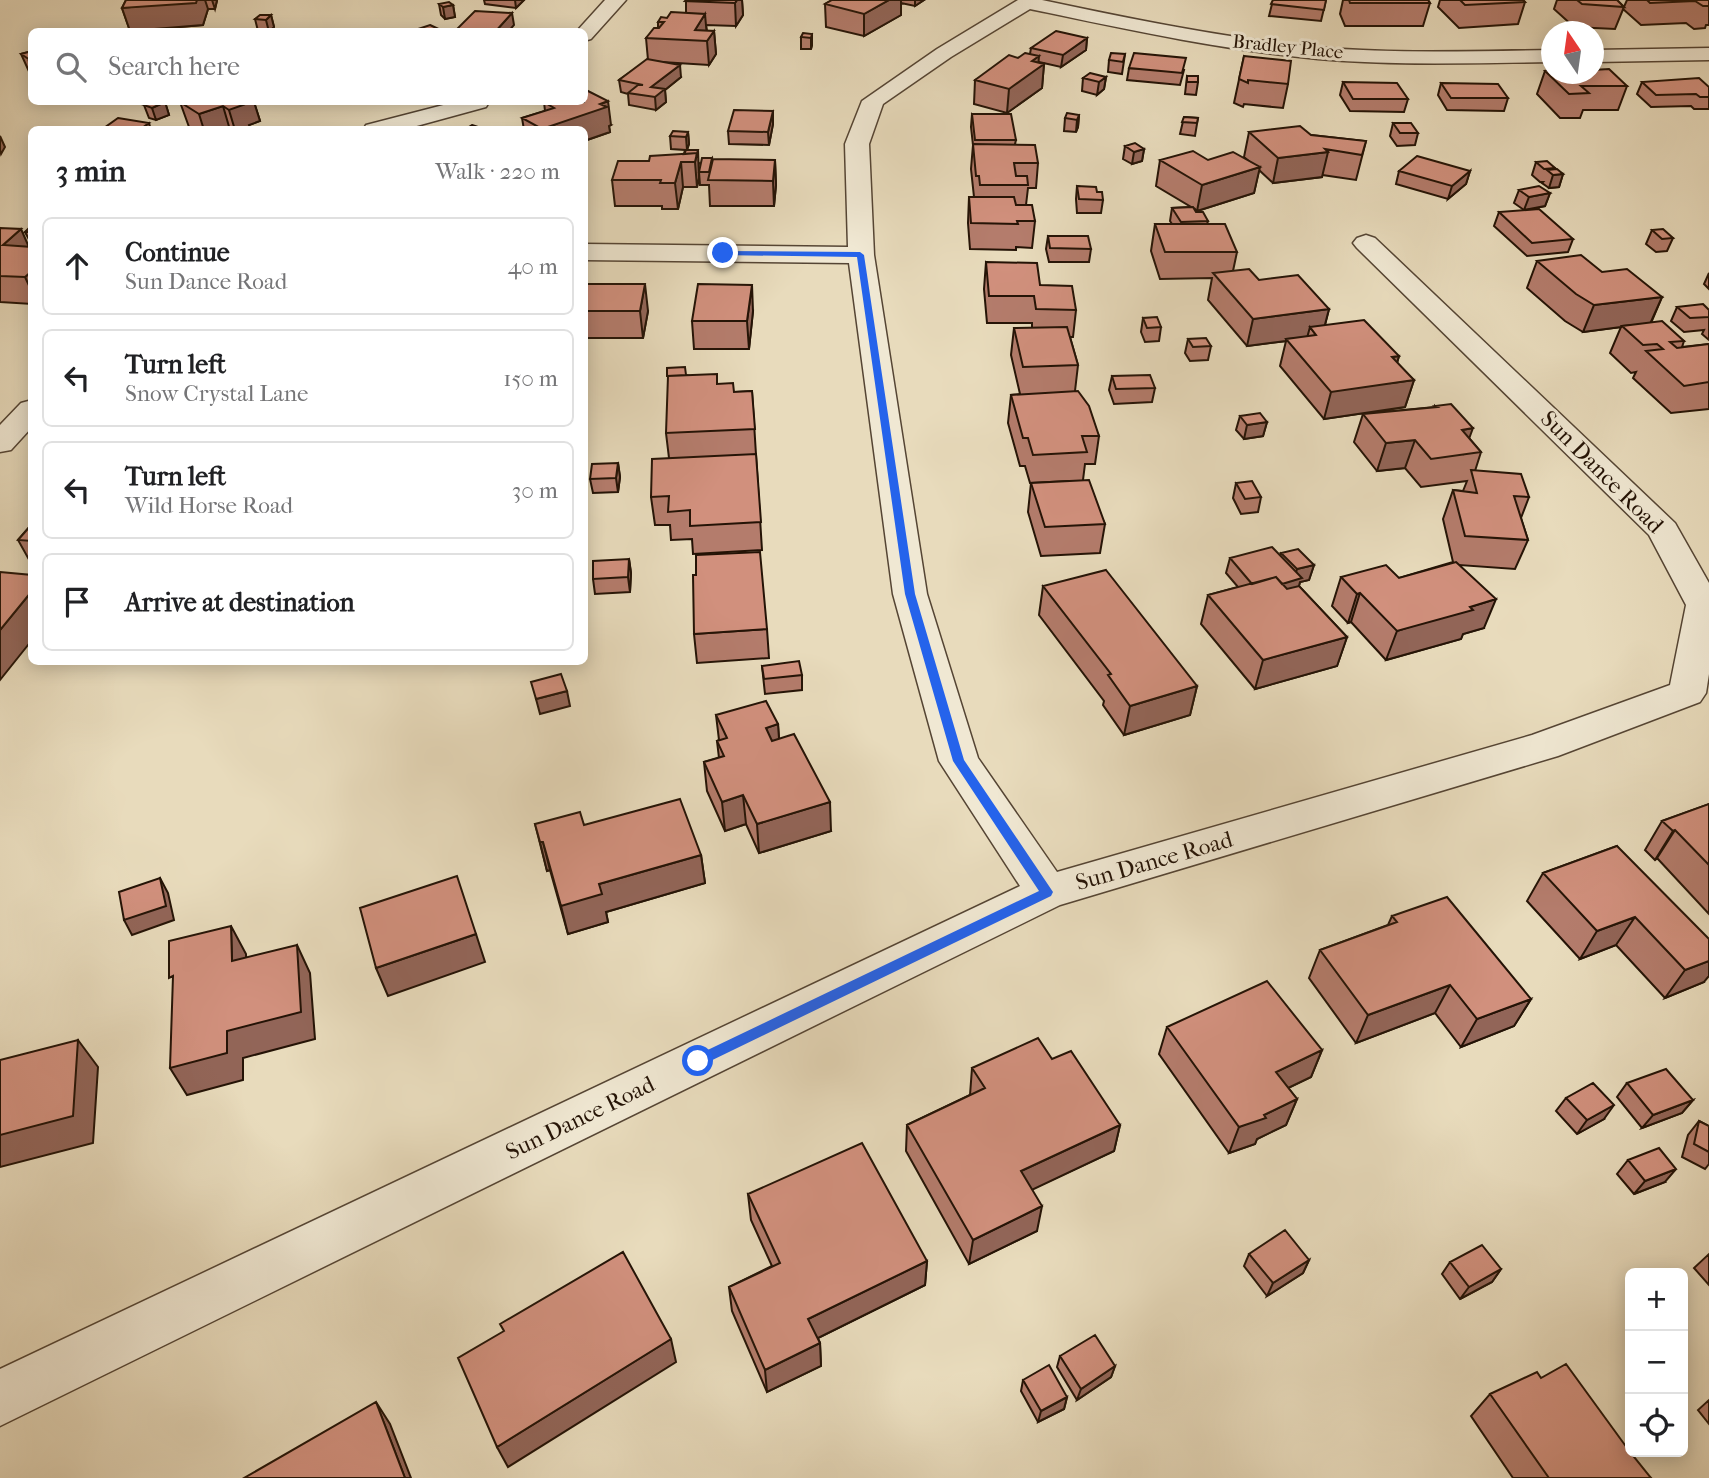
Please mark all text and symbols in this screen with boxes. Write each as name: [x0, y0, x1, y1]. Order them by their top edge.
north arrow: [1541, 21, 1604, 84]
search box: [28, 28, 588, 105]
street label: Bradley Place: [1232, 30, 1344, 64]
icon: search: [52, 48, 90, 86]
text: Search here: [108, 51, 240, 82]
text: 3 min: [56, 154, 126, 189]
text: Walk · 220 m: [435, 158, 560, 185]
text: Continue: [125, 237, 230, 268]
route end: [707, 237, 738, 268]
icon: ahead: [58, 247, 96, 285]
text: 40 m: [508, 253, 558, 280]
text: Sun Dance Road: [125, 268, 287, 295]
text: Turn left: [125, 349, 226, 380]
icon: left: [58, 359, 96, 397]
text: 150 m: [503, 365, 558, 392]
text: Snow Crystal Lane: [125, 380, 308, 407]
street label: Sun Dance Road: [1535, 405, 1669, 539]
text: Turn left: [125, 461, 226, 492]
icon: left: [58, 471, 96, 509]
text: 30 m: [512, 477, 558, 504]
text: Wild Horse Road: [125, 492, 293, 519]
icon: arrive: [58, 583, 96, 621]
text: Arrive at destination: [125, 587, 355, 618]
street label: Sun Dance Road: [1072, 826, 1236, 896]
route start: [682, 1045, 713, 1076]
street label: Sun Dance Road: [501, 1070, 659, 1166]
map controls: [1625, 1268, 1688, 1457]
button: +: [1625, 1268, 1688, 1331]
button: −: [1625, 1331, 1688, 1394]
button: locate: [1625, 1394, 1688, 1457]

